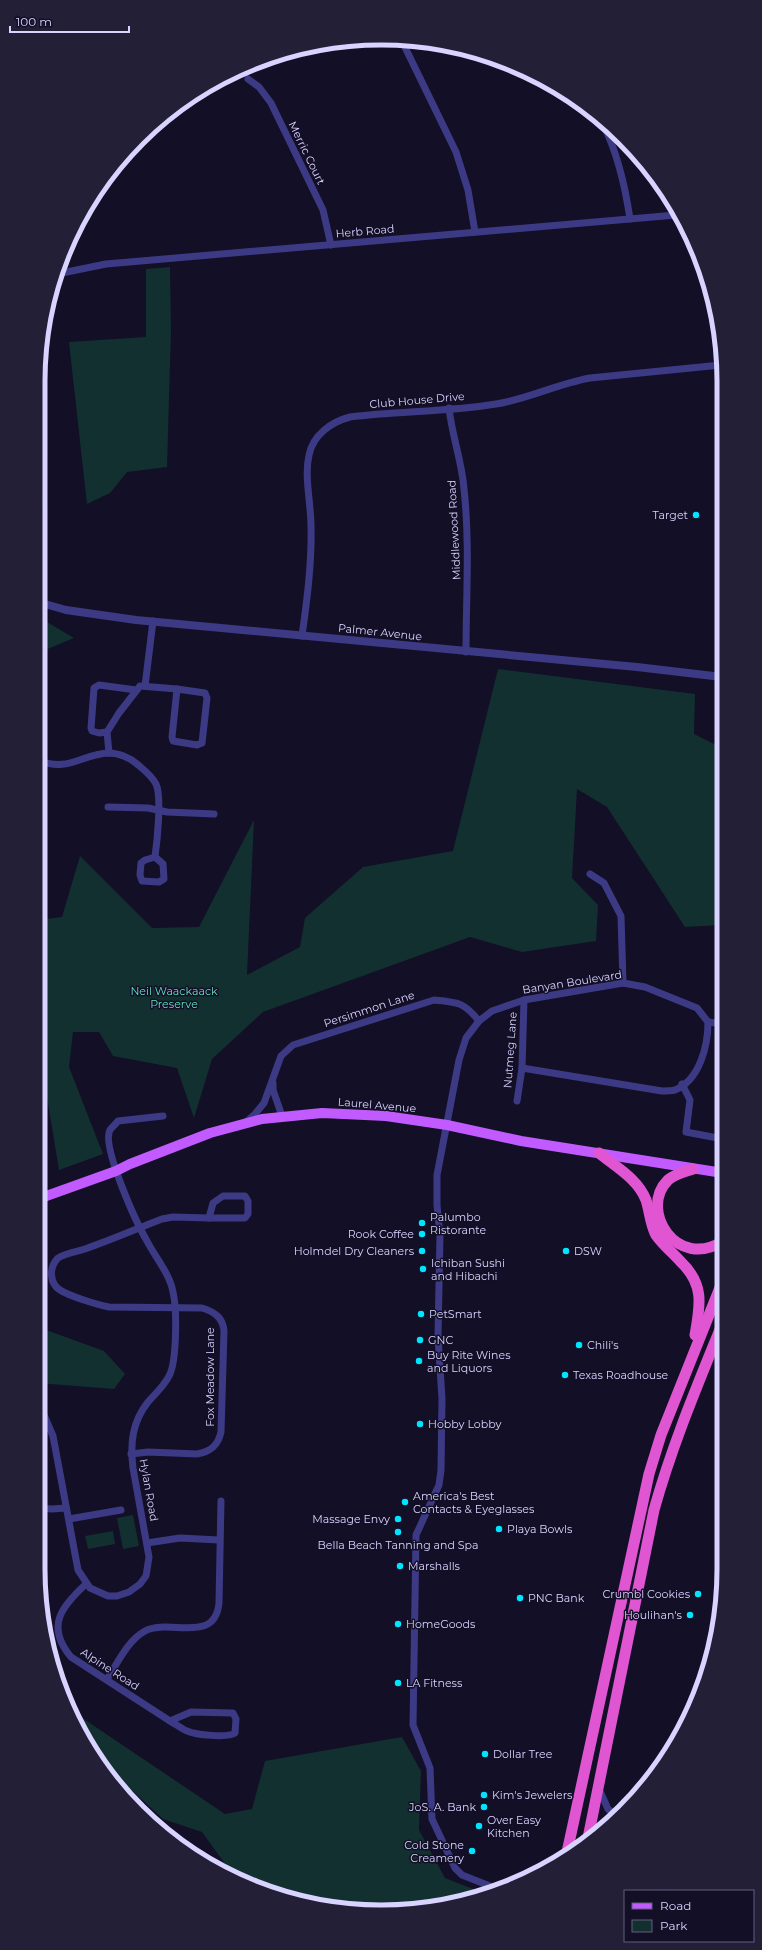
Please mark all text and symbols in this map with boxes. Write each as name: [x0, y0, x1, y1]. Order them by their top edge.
scale bar: [10, 8, 129, 34]
text: 100 m: [16, 14, 52, 29]
street label: Merric Court: [286, 119, 329, 187]
street label: Herb Road: [335, 221, 395, 241]
street label: Club House Drive: [369, 389, 465, 411]
street label: Middlewood Road: [444, 480, 464, 580]
place label: Target: [653, 508, 689, 522]
marker: Target: [691, 510, 701, 520]
street label: Palmer Avenue: [337, 621, 423, 643]
street label: Banyan Boulevard: [521, 967, 623, 997]
park label: Neil Waackaack Preserve: [130, 984, 218, 1011]
street label: Persimmon Lane: [322, 988, 417, 1030]
street label: Nutmeg Lane: [500, 1011, 520, 1089]
street label: Laurel Avenue: [337, 1095, 417, 1115]
place label: Palumbo Ristorante: [430, 1210, 487, 1237]
marker: Palumbo Ristorante: [417, 1218, 427, 1228]
place label: Rook Coffee: [348, 1227, 414, 1241]
marker: Rook Coffee: [417, 1229, 427, 1239]
place label: Holmdel Dry Cleaners: [294, 1244, 415, 1258]
place label: DSW: [574, 1244, 602, 1258]
marker: Holmdel Dry Cleaners: [417, 1246, 427, 1256]
marker: DSW: [561, 1246, 571, 1256]
place label: Ichiban Sushi and Hibachi: [431, 1256, 505, 1283]
marker: Ichiban Sushi and Hibachi: [418, 1264, 428, 1274]
place label: PetSmart: [429, 1307, 482, 1321]
marker: PetSmart: [416, 1309, 426, 1319]
street label: Fox Meadow Lane: [203, 1327, 217, 1427]
place label: GNC: [428, 1333, 453, 1347]
marker: GNC: [415, 1335, 425, 1345]
place label: Chili's: [587, 1338, 619, 1352]
marker: Chili's: [574, 1340, 584, 1350]
place label: Buy Rite Wines and Liquors: [427, 1348, 511, 1375]
marker: Buy Rite Wines and Liquors: [414, 1356, 424, 1366]
place label: Texas Roadhouse: [573, 1368, 669, 1382]
marker: Texas Roadhouse: [560, 1370, 570, 1380]
place label: Hobby Lobby: [428, 1417, 501, 1431]
marker: Hobby Lobby: [415, 1419, 425, 1429]
street label: Hylan Road: [137, 1458, 161, 1522]
place label: America's Best Contacts & Eyeglasses: [413, 1489, 535, 1516]
marker: America's Best Contacts & Eyeglasses: [400, 1497, 410, 1507]
place label: Massage Envy: [312, 1512, 390, 1526]
marker: Massage Envy: [393, 1514, 403, 1524]
place label: Playa Bowls: [507, 1522, 573, 1536]
marker: Playa Bowls: [494, 1524, 504, 1534]
marker: Bella Beach Tanning and Spa: [393, 1527, 403, 1537]
place label: Bella Beach Tanning and Spa: [317, 1538, 479, 1552]
place label: Marshalls: [408, 1559, 461, 1573]
marker: Marshalls: [395, 1561, 405, 1571]
place label: Crumbl Cookies: [603, 1587, 691, 1601]
marker: Crumbl Cookies: [693, 1589, 703, 1599]
place label: PNC Bank: [528, 1591, 585, 1605]
marker: PNC Bank: [515, 1593, 525, 1603]
place label: Houlihan's: [624, 1608, 683, 1622]
marker: Houlihan's: [685, 1610, 695, 1620]
place label: HomeGoods: [406, 1617, 476, 1631]
marker: HomeGoods: [393, 1619, 403, 1629]
street label: Alpine Road: [78, 1645, 142, 1693]
place label: LA Fitness: [406, 1676, 463, 1690]
marker: LA Fitness: [393, 1678, 403, 1688]
place label: Dollar Tree: [493, 1747, 553, 1761]
marker: Dollar Tree: [480, 1749, 490, 1759]
place label: Kim's Jewelers: [492, 1788, 573, 1802]
marker: Kim's Jewelers: [479, 1790, 489, 1800]
place label: JoS. A. Bank: [408, 1800, 476, 1814]
marker: JoS. A. Bank: [479, 1802, 489, 1812]
place label: Over Easy Kitchen: [487, 1813, 541, 1840]
marker: Over Easy Kitchen: [474, 1821, 484, 1831]
place label: Cold Stone Creamery: [404, 1838, 464, 1865]
marker: Cold Stone Creamery: [467, 1846, 477, 1856]
legend: [624, 1890, 754, 1942]
text: Road: [660, 1898, 691, 1913]
text: Park: [660, 1918, 688, 1933]

